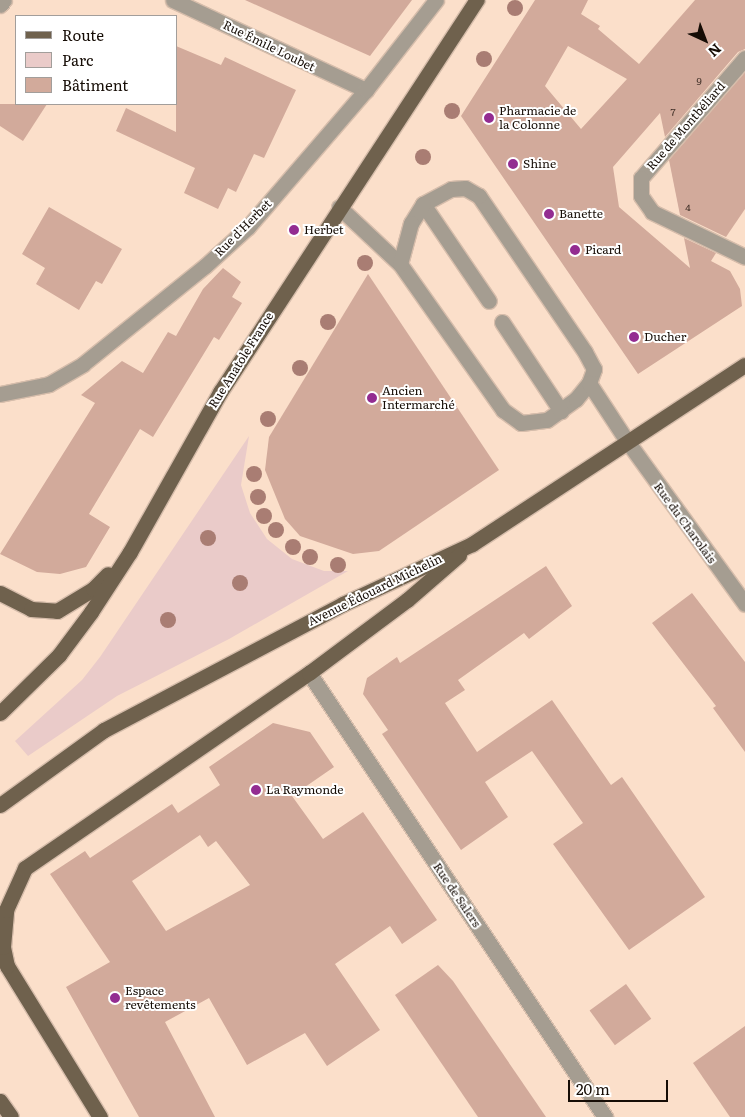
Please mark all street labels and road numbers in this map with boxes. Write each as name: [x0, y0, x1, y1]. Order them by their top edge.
street label: Rue Émile Loubet: [221, 18, 317, 74]
street label: Rue de Montbéliard: [644, 79, 728, 173]
street label: Rue d'Herbet: [212, 197, 274, 259]
street label: Rue Anatole France: [206, 309, 276, 411]
street label: Rue du Charolais: [651, 480, 719, 566]
street label: Avenue Édouard Michelin: [306, 551, 444, 629]
street label: Rue de Salers: [430, 860, 484, 930]

